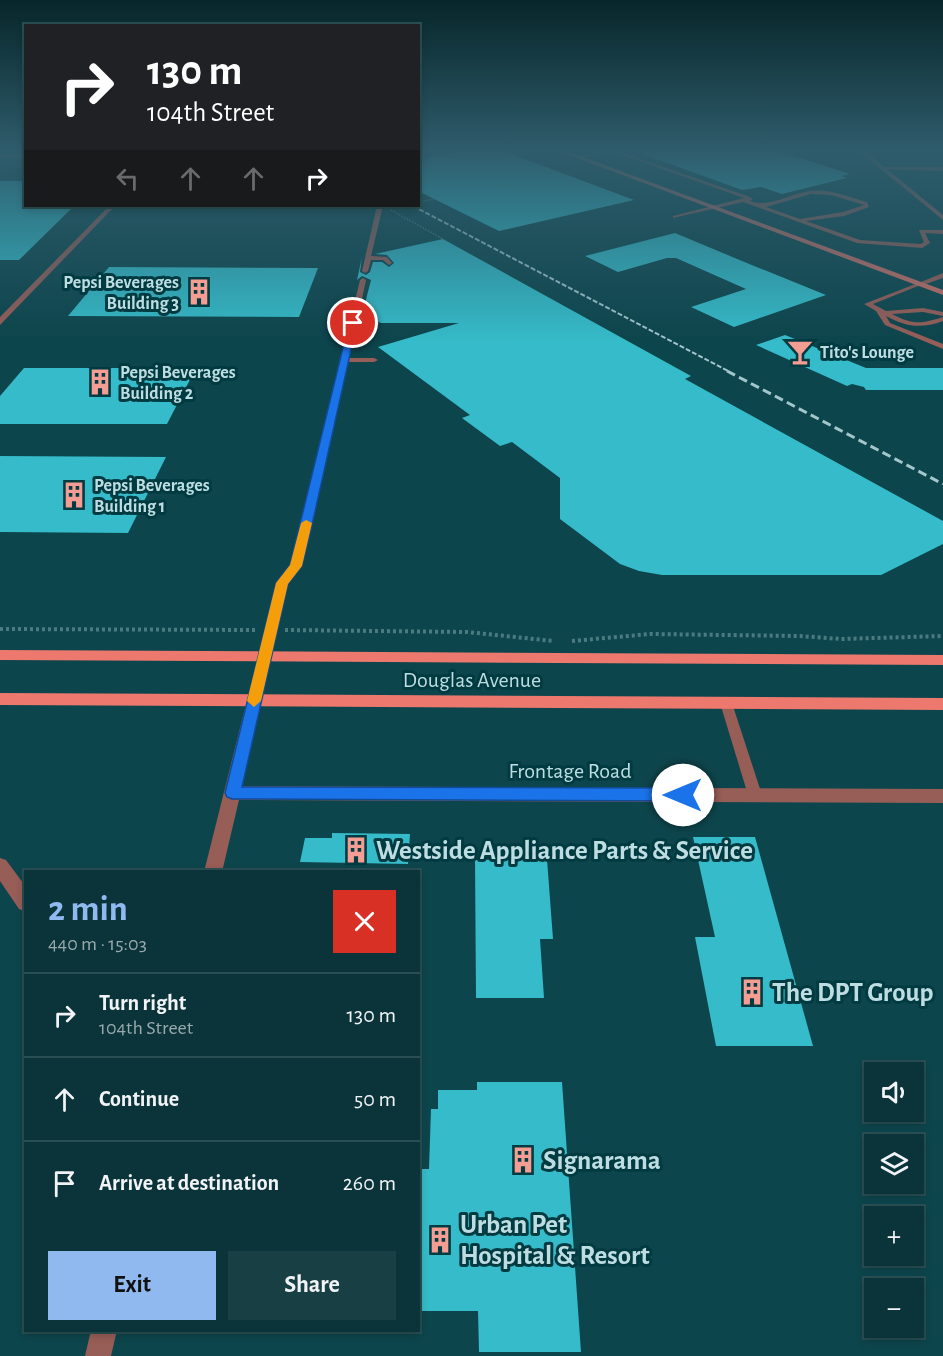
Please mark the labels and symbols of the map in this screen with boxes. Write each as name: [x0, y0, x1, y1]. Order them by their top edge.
place label: Pepsi Beverages Building 3: [63, 274, 179, 313]
building icon: Pepsi Beverages Building 3: [184, 277, 214, 307]
pin: [327, 297, 378, 348]
bar icon: Tito's Lounge: [785, 337, 815, 367]
place label: Tito's Lounge: [820, 344, 914, 362]
place label: Pepsi Beverages Building 2: [120, 364, 236, 403]
building icon: Pepsi Beverages Building 2: [85, 367, 115, 397]
place label: Pepsi Beverages Building 1: [94, 477, 210, 516]
building icon: Pepsi Beverages Building 1: [59, 480, 89, 510]
street label: Douglas Avenue: [403, 669, 541, 691]
street label: Frontage Road: [508, 760, 632, 782]
position arrow: [651, 763, 715, 827]
building icon: Westside Appliance Parts & Service: [341, 835, 371, 865]
place label: Westside Appliance Parts & Service: [376, 837, 753, 864]
building icon: The DPT Group: [737, 977, 767, 1007]
place label: The DPT Group: [772, 979, 934, 1006]
building icon: Signarama: [508, 1145, 538, 1175]
place label: Signarama: [543, 1147, 661, 1174]
place label: Urban Pet Hospital & Resort: [460, 1211, 650, 1269]
building icon: Urban Pet Hospital & Resort: [425, 1225, 455, 1255]

